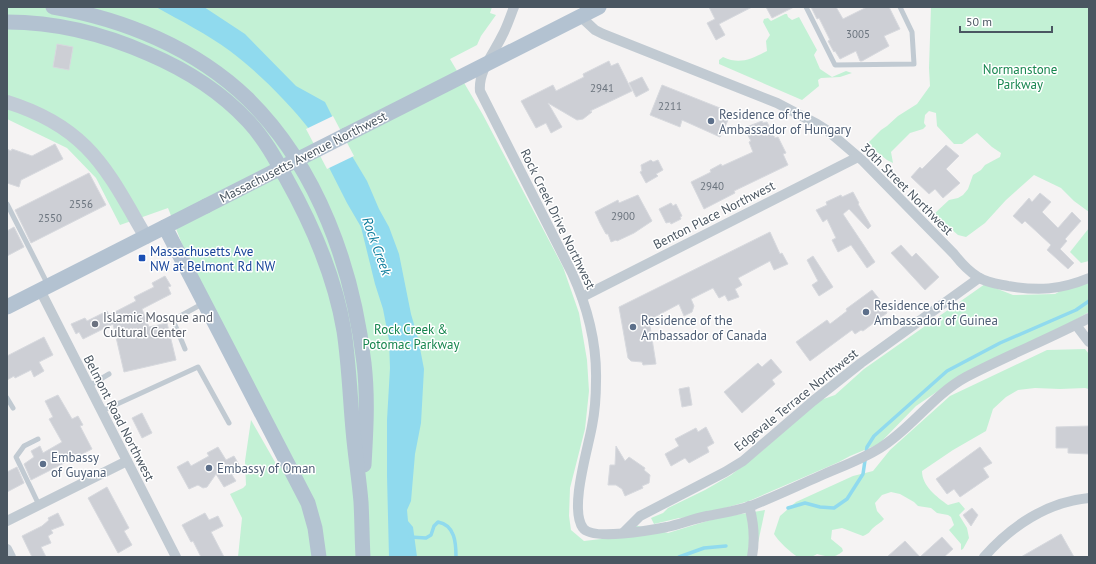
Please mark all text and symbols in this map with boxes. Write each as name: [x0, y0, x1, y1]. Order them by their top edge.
scale bar: [960, 8, 1052, 34]
text: 50 m: [966, 14, 992, 29]
house number: 3005: [846, 27, 870, 41]
park label: Normanstone Parkway: [983, 61, 1057, 93]
house number: 2941: [590, 81, 614, 95]
house number: 2211: [658, 99, 682, 113]
place label: Residence of the Ambassador of Hungary: [719, 106, 851, 138]
street label: Massachusetts Avenue Northwest: [216, 107, 390, 207]
marker: Residence of the Ambassador of Hungary: [706, 116, 716, 126]
street label: 30th Street Northwest: [857, 139, 957, 239]
street label: Rock Creek Drive Northwest: [517, 146, 600, 292]
street label: Benton Place Northwest: [650, 177, 778, 253]
house number: 2940: [700, 179, 724, 193]
house number: 2556: [69, 197, 93, 211]
house number: 2900: [611, 209, 635, 223]
house number: 2550: [38, 211, 62, 225]
water label: Rock Creek: [358, 214, 396, 278]
place label: Massachusetts Ave NW at Belmont Rd NW: [150, 243, 275, 275]
marker: Massachusetts Ave NW at Belmont Rd NW: [137, 253, 147, 263]
place label: Residence of the Ambassador of Guinea: [874, 297, 998, 329]
marker: Residence of the Ambassador of Guinea: [861, 307, 871, 317]
place label: Islamic Mosque and Cultural Center: [103, 309, 213, 341]
place label: Residence of the Ambassador of Canada: [641, 312, 767, 344]
marker: Islamic Mosque and Cultural Center: [90, 319, 100, 329]
park label: Rock Creek & Potomac Parkway: [363, 321, 460, 353]
marker: Residence of the Ambassador of Canada: [628, 322, 638, 332]
street label: Edgevale Terrace Northwest: [731, 344, 862, 455]
street label: Belmont Road Northwest: [80, 352, 158, 485]
place label: Embassy of Guyana: [51, 449, 106, 481]
marker: Embassy of Guyana: [38, 459, 48, 469]
place label: Embassy of Oman: [217, 460, 315, 477]
marker: Embassy of Oman: [204, 463, 214, 473]

